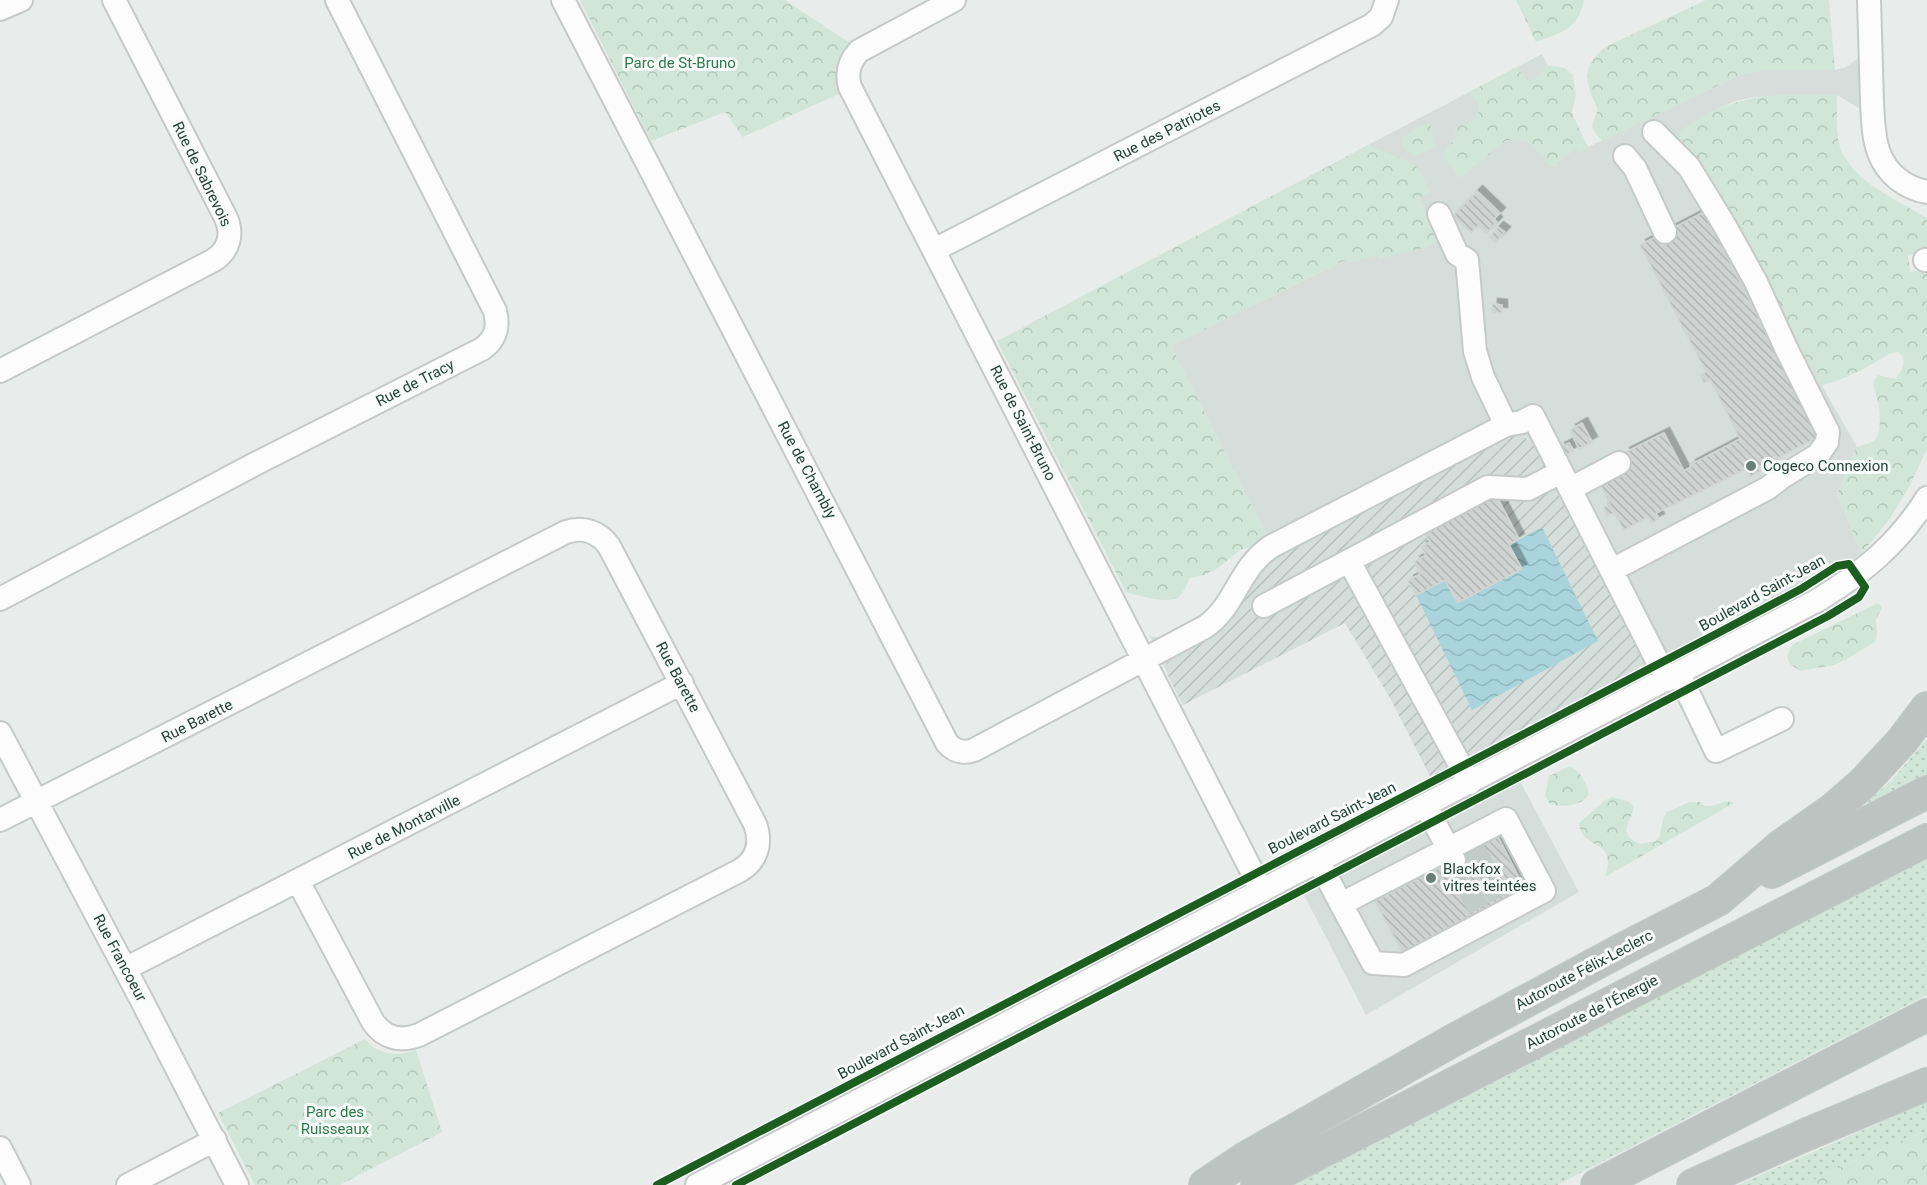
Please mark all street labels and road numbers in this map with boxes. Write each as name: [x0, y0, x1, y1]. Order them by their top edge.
street label: Rue des Patriotes: [1111, 96, 1223, 166]
street label: Rue de Sabrevois: [169, 119, 235, 229]
street label: Rue de Tracy: [373, 356, 457, 410]
street label: Rue de Saint-Bruno: [986, 362, 1060, 484]
street label: Rue de Chambly: [774, 418, 840, 522]
street label: Boulevard Saint-Jean: [1696, 551, 1828, 635]
street label: Rue Barette: [652, 639, 704, 715]
street label: Rue Barette: [158, 695, 236, 747]
street label: Boulevard Saint-Jean: [1265, 778, 1399, 858]
street label: Rue de Montarville: [345, 791, 463, 863]
street label: Rue Francoeur: [89, 911, 151, 1005]
street label: Autoroute Félix-Leclerc: [1512, 926, 1656, 1014]
street label: Autoroute de l'Énergie: [1523, 971, 1661, 1053]
street label: Boulevard Saint-Jean: [835, 1001, 967, 1083]

